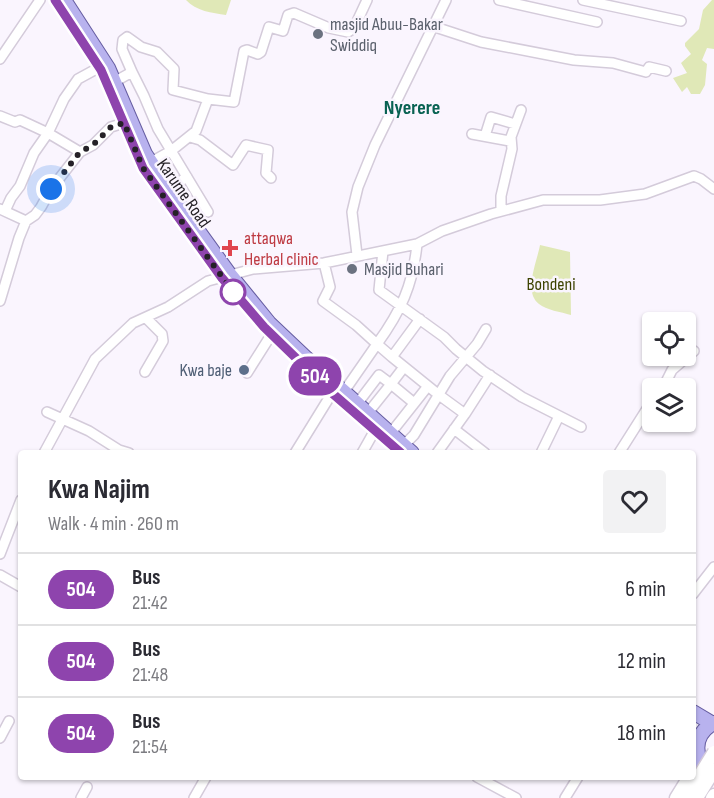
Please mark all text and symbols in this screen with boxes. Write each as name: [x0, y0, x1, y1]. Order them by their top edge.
place label: masjid Abuu-Bakar Swiddiq: [330, 14, 443, 56]
marker: masjid Abuu-Bakar Swiddiq: [311, 27, 325, 41]
district label: Nyerere: [384, 96, 440, 120]
street label: Karume Road: [152, 155, 215, 232]
your location: [36, 174, 66, 204]
place label: attaqwa Herbal clinic: [244, 228, 319, 270]
marker: attaqwa Herbal clinic: [221, 239, 239, 257]
place label: Masjid Buhari: [364, 259, 444, 280]
marker: Masjid Buhari: [345, 262, 359, 276]
park label: Bondeni: [527, 274, 575, 295]
unlabelled marker: [220, 279, 246, 305]
map controls: [642, 312, 696, 432]
button: locate: [642, 312, 696, 366]
line badge: 504: [280, 356, 350, 395]
place label: Kwa baje: [180, 360, 232, 381]
marker: Kwa baje: [237, 363, 251, 377]
text: 504: [301, 364, 329, 389]
button: layers: [642, 378, 696, 432]
button: heart: [603, 470, 666, 533]
text: Kwa Najim: [48, 473, 150, 506]
text: Walk · 4 min · 260 m: [48, 512, 179, 536]
text: Bus: [132, 564, 161, 591]
text: 6 min: [625, 576, 666, 603]
text: 504: [67, 577, 95, 602]
text: 21:42: [132, 591, 168, 615]
text: Bus: [132, 636, 161, 663]
text: 12 min: [618, 648, 666, 675]
text: 504: [67, 649, 95, 674]
text: 21:48: [132, 663, 168, 687]
text: Bus: [132, 708, 161, 735]
text: 18 min: [618, 720, 666, 747]
text: 504: [67, 721, 95, 746]
text: 21:54: [132, 735, 168, 759]

